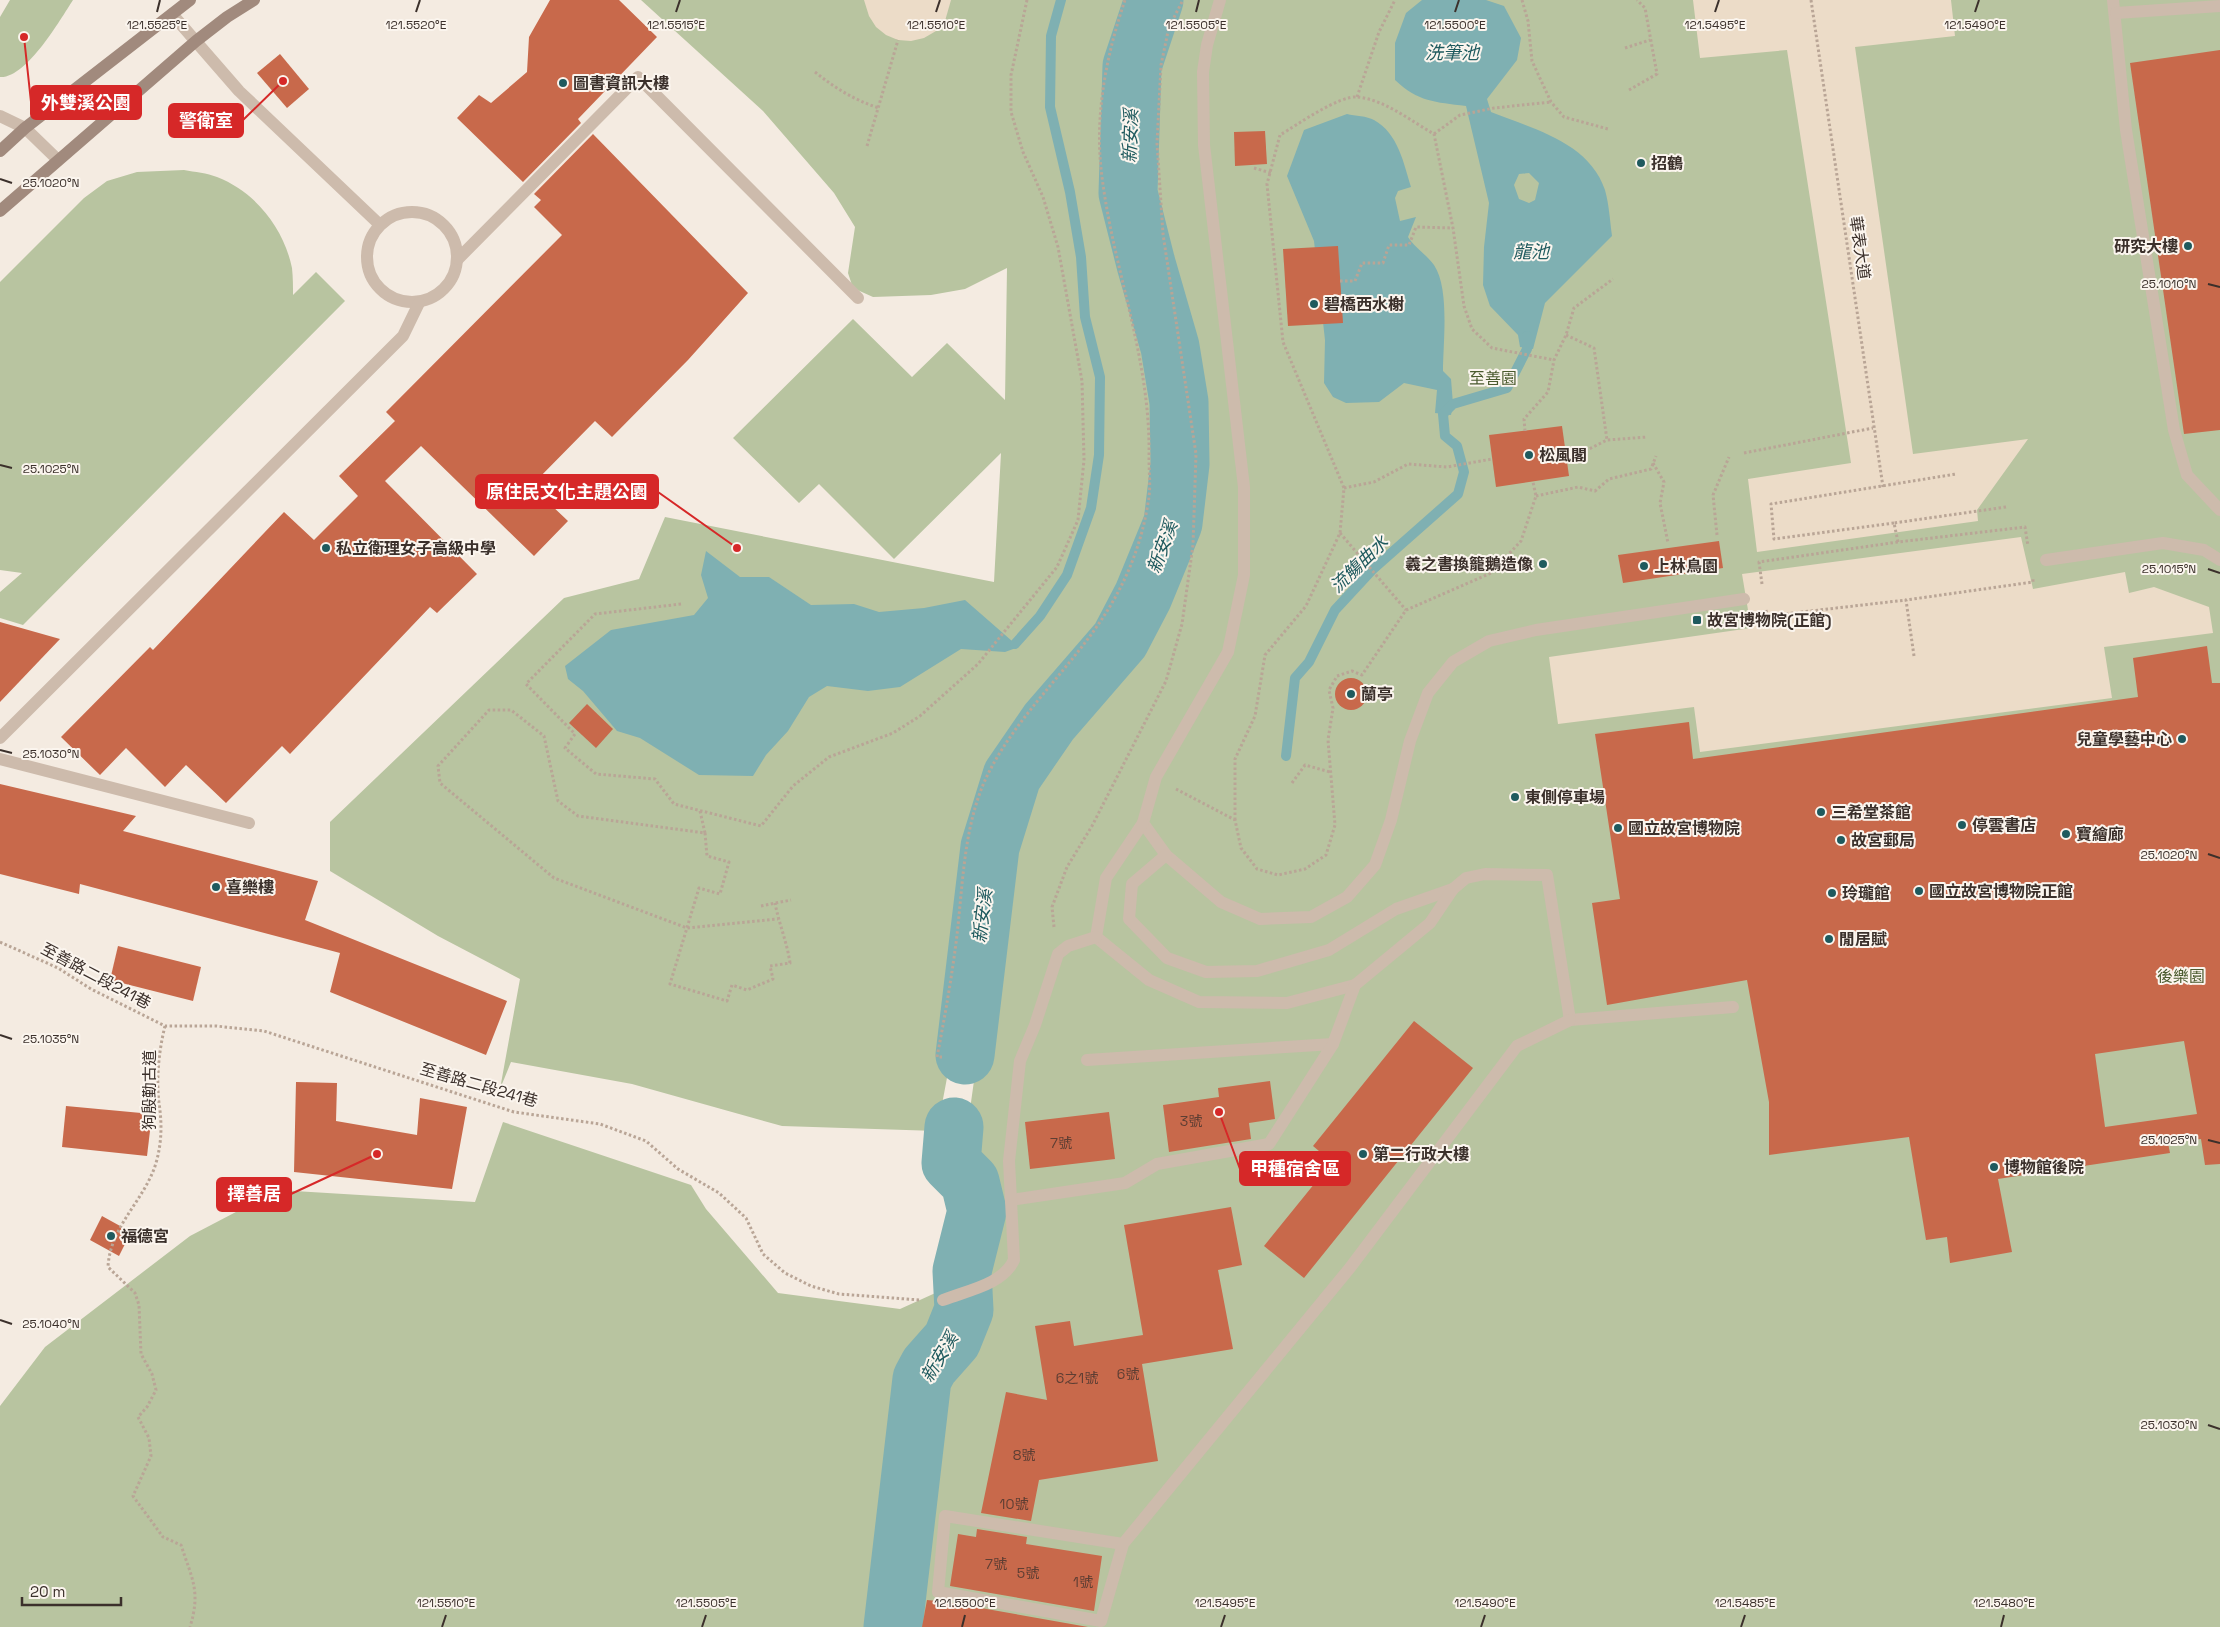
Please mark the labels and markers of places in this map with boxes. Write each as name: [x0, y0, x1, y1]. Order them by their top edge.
place label: 圖書資訊大樓: [573, 73, 669, 94]
marker: 圖書資訊大樓: [557, 77, 569, 89]
callout: 外雙溪公園: [31, 86, 141, 119]
callout: 警衛室: [169, 104, 243, 137]
place label: 招鶴: [1651, 153, 1683, 174]
marker: 招鶴: [1635, 157, 1647, 169]
place label: 研究大樓: [2114, 236, 2178, 257]
marker: 研究大樓: [2182, 240, 2194, 252]
place label: 碧橋西水榭: [1324, 294, 1404, 315]
marker: 碧橋西水榭: [1308, 298, 1320, 310]
place label: 松風閣: [1539, 445, 1587, 466]
marker: 松風閣: [1523, 449, 1535, 461]
callout: 原住民文化主題公園: [476, 475, 658, 508]
place label: 私立衛理女子高級中學: [336, 538, 496, 559]
marker: 私立衛理女子高級中學: [320, 542, 332, 554]
place label: 羲之書換籠鵝造像: [1405, 554, 1533, 575]
place label: 上林鳥園: [1654, 556, 1718, 577]
marker: 羲之書換籠鵝造像: [1537, 558, 1549, 570]
marker: 上林鳥園: [1638, 560, 1650, 572]
place label: 故宮博物院(正館): [1707, 610, 1832, 631]
marker: 故宮博物院(正館): [1691, 614, 1703, 626]
place label: 蘭亭: [1361, 684, 1393, 705]
marker: 蘭亭: [1345, 688, 1357, 700]
place label: 兒童學藝中心: [2076, 729, 2172, 750]
marker: 兒童學藝中心: [2176, 733, 2188, 745]
place label: 東側停車場: [1525, 787, 1605, 808]
marker: 東側停車場: [1509, 791, 1521, 803]
place label: 三希堂茶館: [1831, 802, 1911, 823]
marker: 三希堂茶館: [1815, 806, 1827, 818]
place label: 停雲書店: [1972, 815, 2036, 836]
place label: 國立故宮博物院: [1628, 818, 1740, 839]
marker: 停雲書店: [1956, 819, 1968, 831]
marker: 國立故宮博物院: [1612, 822, 1624, 834]
place label: 寶繪廊: [2076, 824, 2124, 845]
marker: 寶繪廊: [2060, 828, 2072, 840]
place label: 故宮郵局: [1851, 830, 1915, 851]
marker: 故宮郵局: [1835, 834, 1847, 846]
place label: 喜樂樓: [226, 877, 274, 898]
marker: 喜樂樓: [210, 881, 222, 893]
place label: 國立故宮博物院正館: [1929, 881, 2073, 902]
place label: 玲瓏館: [1842, 883, 1890, 904]
marker: 國立故宮博物院正館: [1913, 885, 1925, 897]
marker: 玲瓏館: [1826, 887, 1838, 899]
place label: 閒居賦: [1839, 929, 1887, 950]
marker: 閒居賦: [1823, 933, 1835, 945]
place label: 第二行政大樓: [1373, 1144, 1469, 1165]
marker: 第二行政大樓: [1357, 1148, 1369, 1160]
callout: 甲種宿舍區: [1240, 1152, 1350, 1185]
place label: 博物館後院: [2004, 1157, 2084, 1178]
marker: 博物館後院: [1988, 1161, 2000, 1173]
callout: 擇善居: [217, 1178, 291, 1211]
place label: 福德宮: [121, 1226, 169, 1247]
marker: 福德宮: [105, 1230, 117, 1242]

